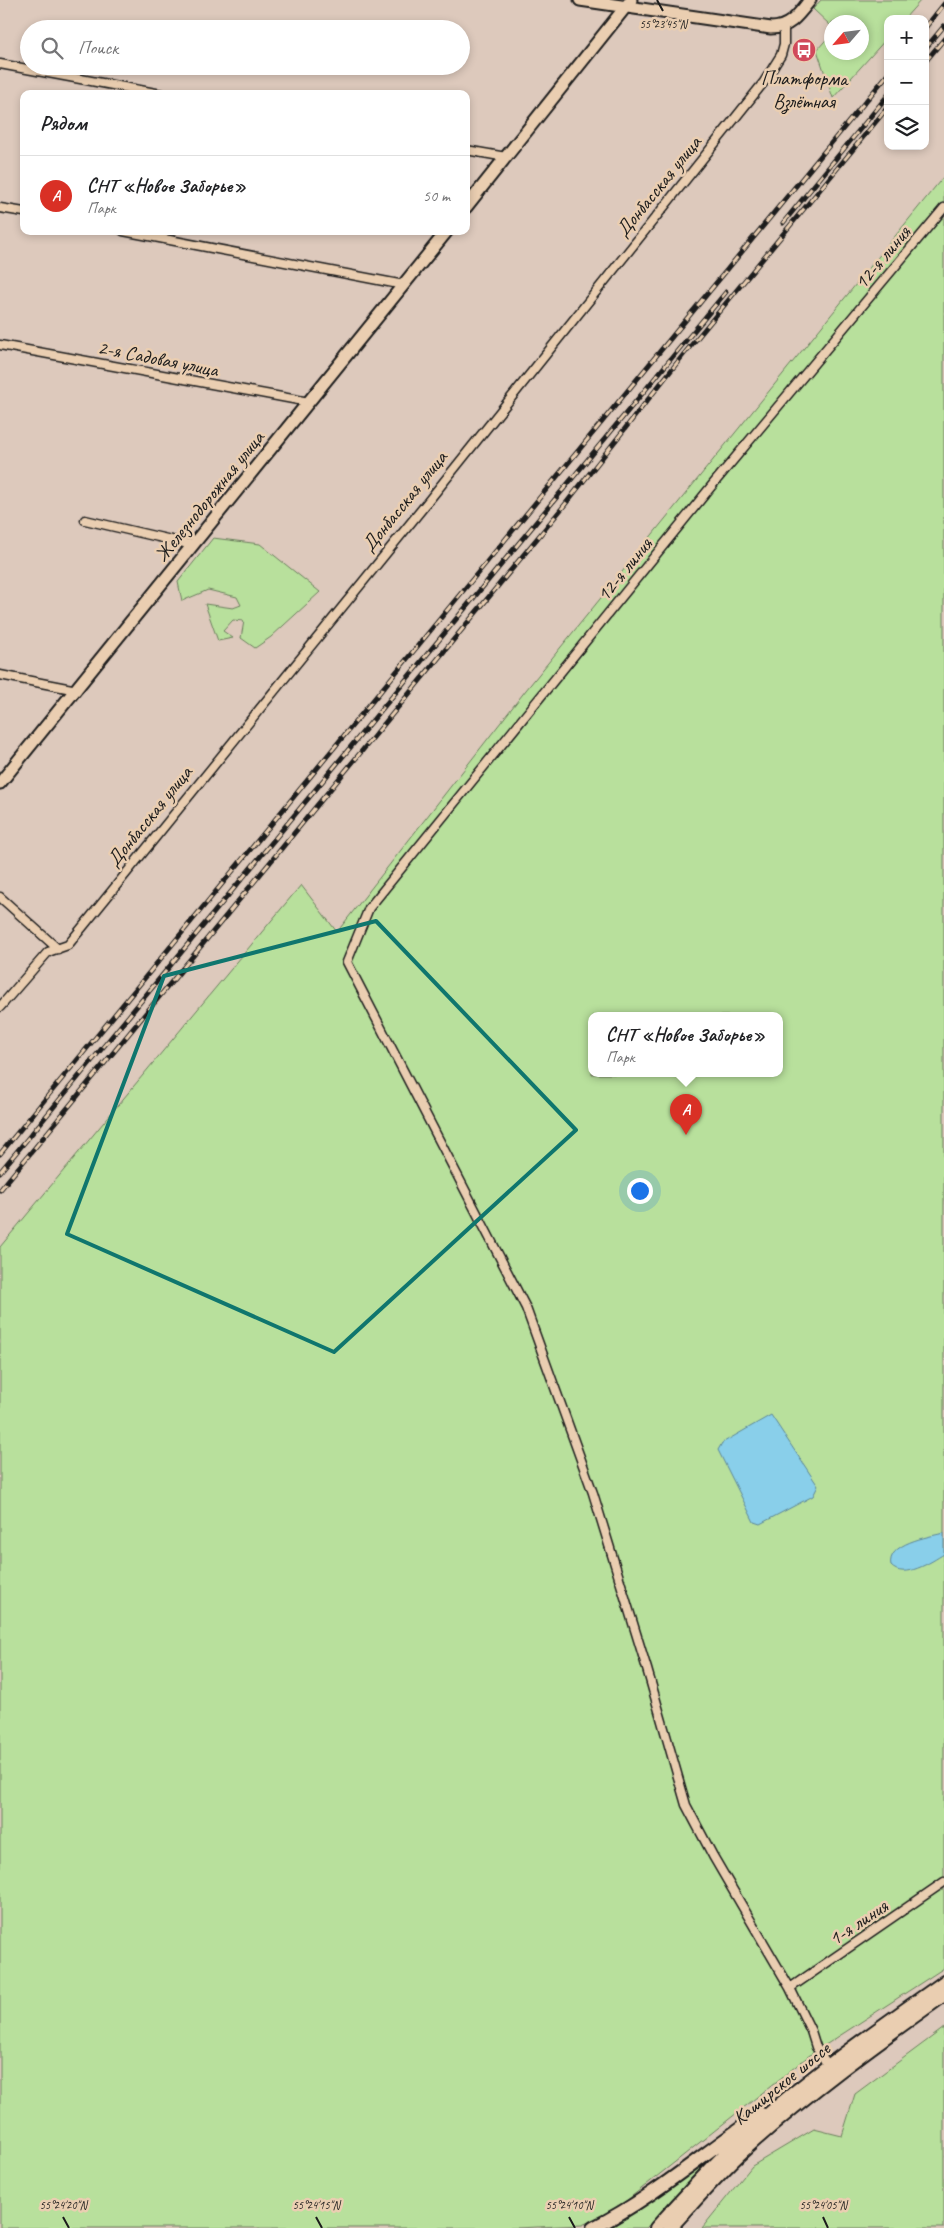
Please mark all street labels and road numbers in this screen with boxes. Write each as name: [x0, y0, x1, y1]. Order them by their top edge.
street label: Донбасская улица: [610, 130, 708, 242]
street label: 12-я линия: [849, 220, 917, 294]
street label: 2-я Садовая улица: [96, 335, 222, 383]
street label: Железнодорожная улица: [149, 425, 271, 567]
street label: Донбасская улица: [356, 445, 454, 557]
street label: 12-я линия: [591, 532, 658, 606]
street label: Донбасская улица: [101, 760, 199, 872]
street label: 1-я линия: [824, 1893, 893, 1951]
street label: Каширское шоссе: [728, 2036, 836, 2130]

